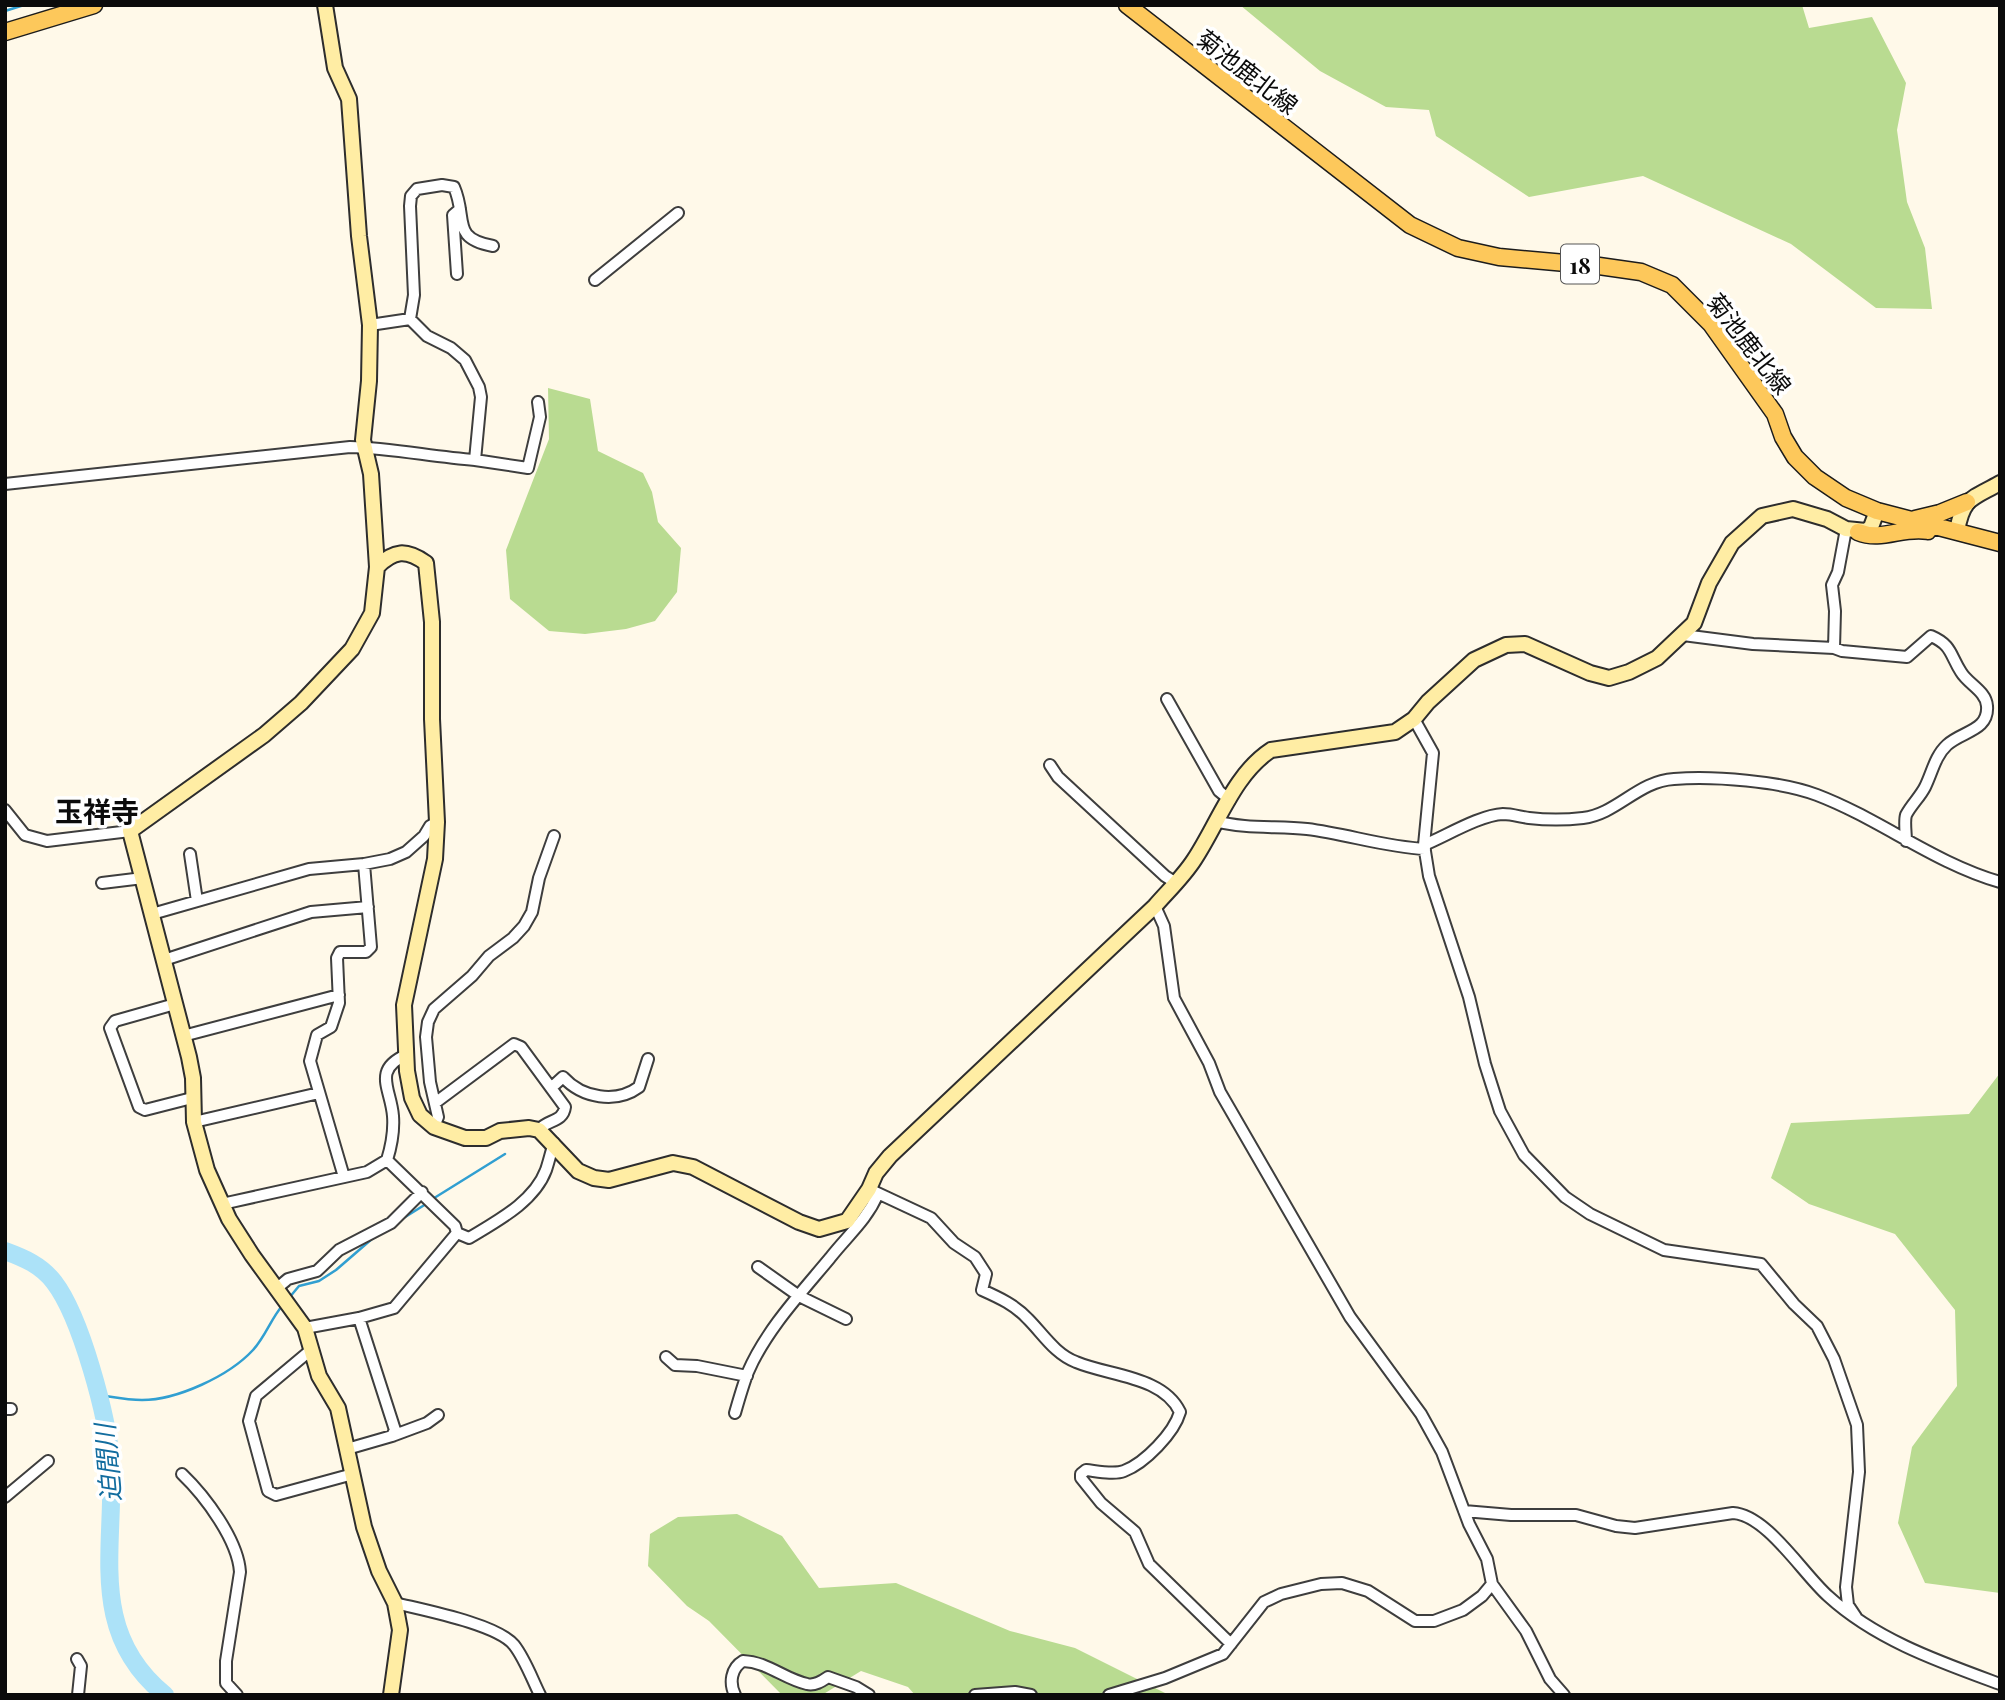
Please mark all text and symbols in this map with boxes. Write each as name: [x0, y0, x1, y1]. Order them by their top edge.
street label: 菊池鹿北線: [1191, 21, 1305, 121]
road number: 18: [1561, 244, 1599, 284]
street label: 菊池鹿北線: [1700, 286, 1800, 400]
district label: 玉祥寺: [55, 792, 139, 829]
water label: 迫間川: [86, 1420, 128, 1503]

